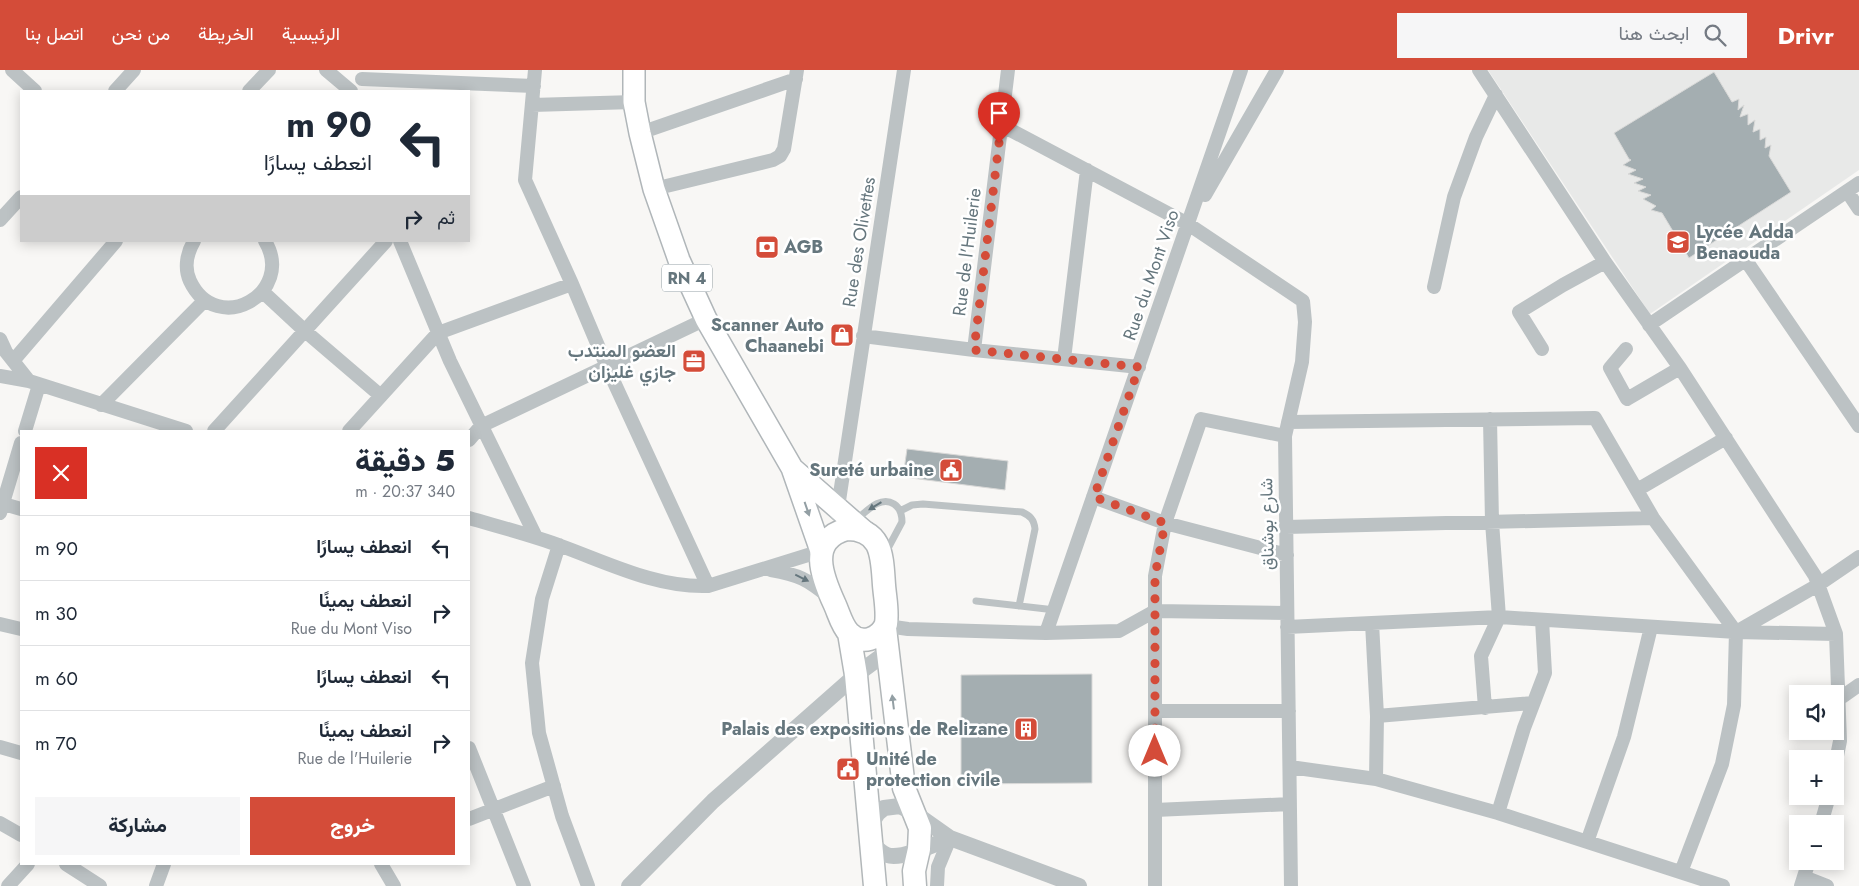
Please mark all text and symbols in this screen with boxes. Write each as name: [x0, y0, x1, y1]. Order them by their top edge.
search box: [1397, 13, 1747, 58]
text: Drivr: [1777, 18, 1834, 53]
text: ابحث هنا: [1619, 20, 1689, 47]
text: اتصل بنا: [25, 21, 84, 47]
text: من نحن: [112, 21, 170, 47]
text: الخريطة: [198, 21, 254, 47]
text: الرئيسية: [282, 21, 340, 47]
icon: search: [1701, 21, 1729, 49]
pin: [978, 92, 1020, 143]
icon: arrive: [985, 99, 1013, 127]
text: 90 m: [286, 100, 372, 150]
icon: left: [390, 110, 455, 175]
text: انعطف يسارًا: [264, 146, 372, 178]
street label: Rue des Olivettes: [836, 175, 882, 309]
street label: Rue de l'Huilerie: [946, 186, 988, 318]
text: ثم: [437, 204, 455, 231]
icon: right: [399, 205, 427, 233]
street label: Rue du Mont Viso: [1116, 206, 1186, 344]
place label: Lycée Adda Benaouda: [1696, 219, 1794, 266]
school or university icon: Lycée Adda Benaouda: [1665, 229, 1691, 255]
bank icon: AGB: [754, 234, 780, 260]
place label: AGB: [783, 234, 823, 260]
road number: RN 4: [662, 264, 712, 292]
place label: Scanner Auto Chaanebi: [711, 312, 824, 359]
shop icon: Scanner Auto Chaanebi: [829, 322, 855, 348]
place label: العضو المنتدب جازي غليزان: [568, 338, 676, 387]
office icon: العضو المنتدب جازي غليزان: [681, 348, 707, 374]
text: 5 دقيقة: [355, 439, 455, 482]
button: close: [35, 447, 87, 499]
place label: Sureté urbaine: [809, 457, 934, 483]
public building icon: Sureté urbaine: [938, 457, 964, 483]
street label: شارع بوشناق: [1253, 478, 1281, 570]
text: 340 m · 20:37: [355, 480, 455, 503]
one-way arrow: [803, 502, 811, 517]
one-way arrow: [868, 502, 881, 511]
text: انعطف يسارًا: [316, 533, 412, 560]
icon: left: [427, 534, 455, 562]
text: 90 m: [35, 535, 78, 562]
one-way arrow: [795, 574, 809, 582]
text: انعطف يمينًا: [319, 587, 412, 614]
icon: right: [427, 599, 455, 627]
text: 30 m: [35, 600, 77, 627]
text: Rue du Mont Viso: [291, 617, 412, 640]
text: انعطف يسارًا: [316, 663, 412, 690]
icon: left: [427, 664, 455, 692]
text: 60 m: [35, 665, 78, 692]
map controls: [1789, 685, 1844, 870]
button: sound: [1789, 685, 1844, 740]
one-way arrow: [889, 693, 897, 709]
place label: Palais des expositions de Relizane: [721, 716, 1008, 742]
building icon: Palais des expositions de Relizane: [1013, 716, 1039, 742]
text: انعطف يمينًا: [319, 717, 412, 744]
position arrow: [1128, 724, 1180, 776]
icon: right: [427, 729, 455, 757]
text: 70 m: [35, 730, 77, 757]
place label: Unité de protection civile: [866, 746, 1000, 793]
text: Rue de l'Huilerie: [297, 747, 412, 770]
button: +: [1789, 750, 1844, 805]
public building icon: Unité de protection civile: [835, 756, 861, 782]
button: مشاركة: [35, 797, 240, 855]
button: خروج: [250, 797, 455, 855]
button: −: [1789, 815, 1844, 870]

